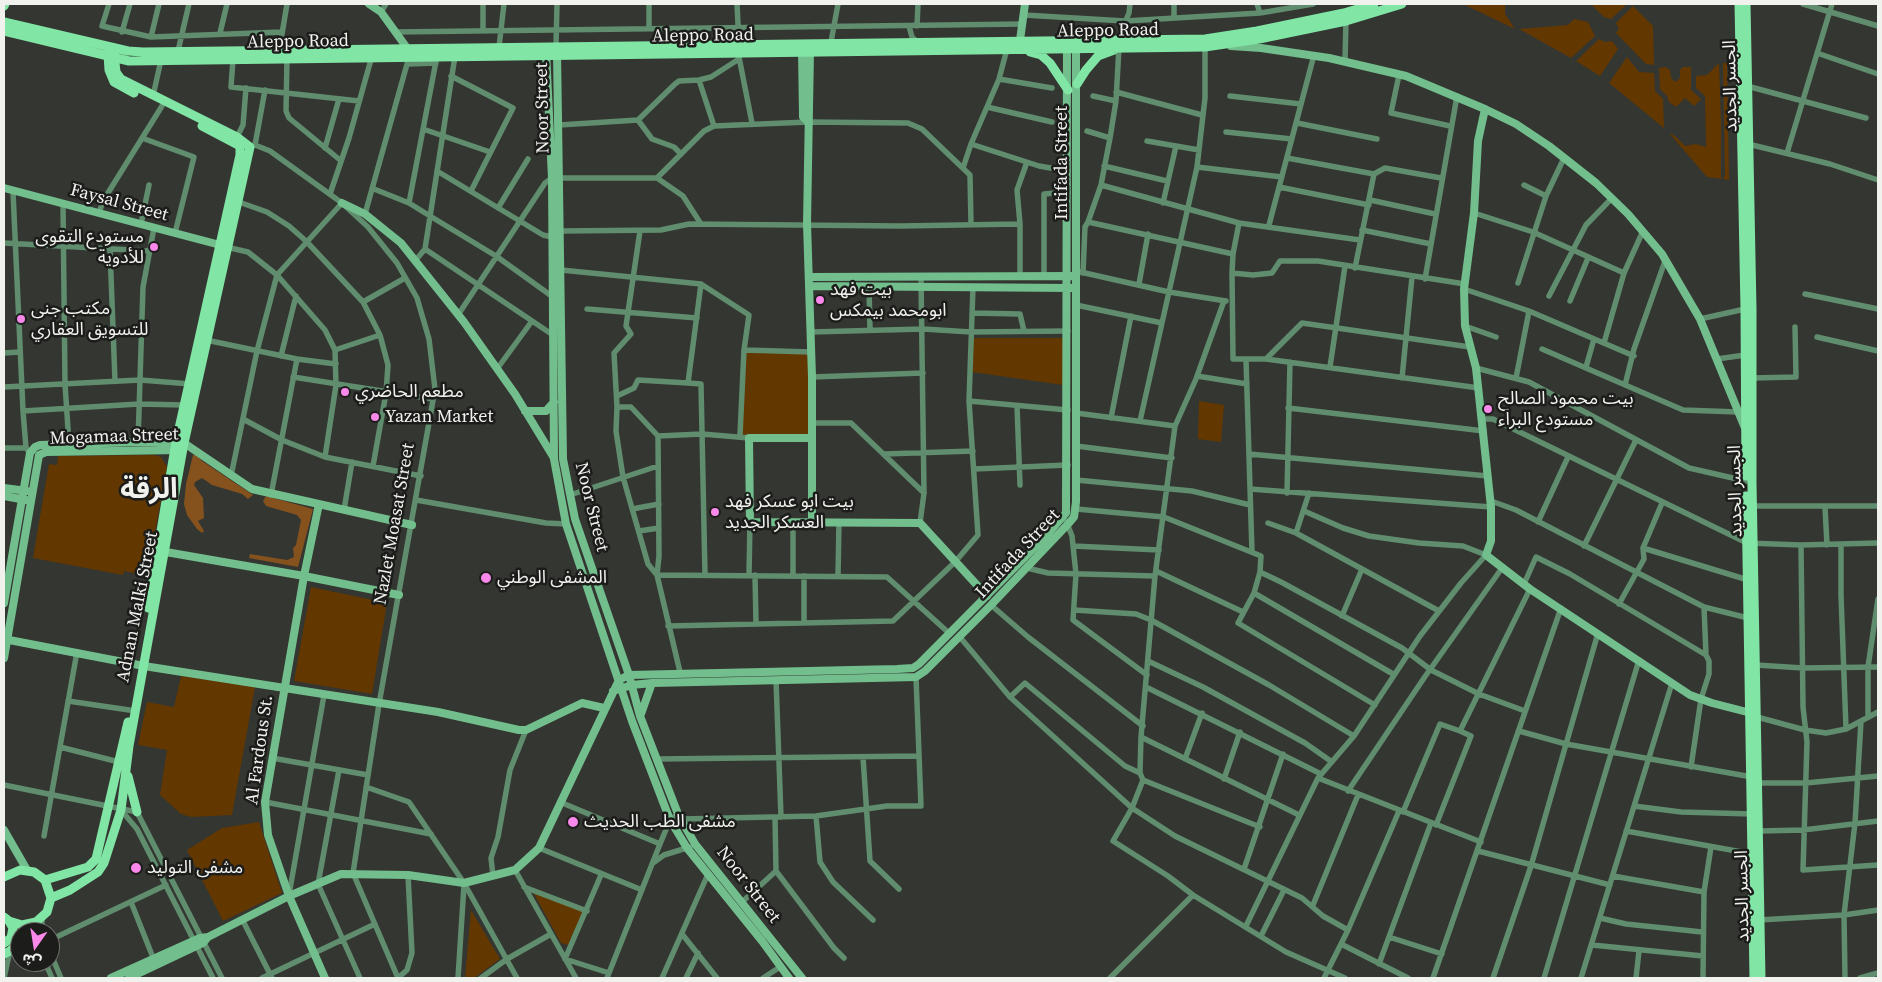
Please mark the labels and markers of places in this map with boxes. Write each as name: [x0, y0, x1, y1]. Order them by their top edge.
place label: مستودع التقوى للأدوية: [35, 226, 144, 268]
marker: مستودع التقوى للأدوية: [148, 241, 160, 253]
place label: بيت فهد ابومحمد بيمكس: [830, 279, 947, 322]
marker: بيت فهد ابومحمد بيمكس: [814, 294, 826, 306]
place label: مكتب جنى للتسويق العقاري: [31, 298, 148, 340]
marker: مكتب جنى للتسويق العقاري: [15, 313, 27, 325]
place label: مطعم الحاضري: [355, 381, 464, 403]
marker: مطعم الحاضري: [339, 386, 351, 398]
place label: بيت محمود الصالح مستودع البراء: [1498, 388, 1634, 430]
marker: بيت محمود الصالح مستودع البراء: [1482, 403, 1494, 415]
place label: Yazan Market: [385, 406, 493, 428]
marker: Yazan Market: [369, 411, 381, 423]
place label: بيت ابو عسكر فهد العسكر الجديد: [725, 491, 854, 534]
marker: بيت ابو عسكر فهد العسكر الجديد: [709, 506, 721, 518]
place label: المشفى الوطني: [497, 567, 607, 589]
marker: المشفى الوطني: [479, 571, 493, 585]
place label: مشفى الطب الحديث: [584, 811, 736, 833]
marker: مشفى الطب الحديث: [566, 815, 580, 829]
place label: مشفى التوليد: [147, 857, 243, 879]
marker: مشفى التوليد: [129, 861, 143, 875]

